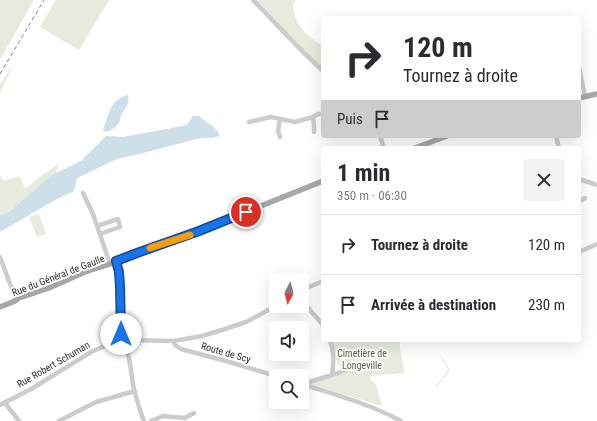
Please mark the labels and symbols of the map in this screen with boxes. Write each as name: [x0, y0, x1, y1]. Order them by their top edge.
pin: [229, 195, 263, 229]
street label: Rue du Général de Gaulle: [10, 253, 106, 298]
north arrow: [269, 273, 309, 313]
position arrow: [100, 313, 142, 355]
street label: Rue Robert Schuman: [15, 339, 92, 390]
street label: Route de Scy: [200, 340, 252, 365]
park label: Cimetière de Longeville: [337, 348, 387, 371]

